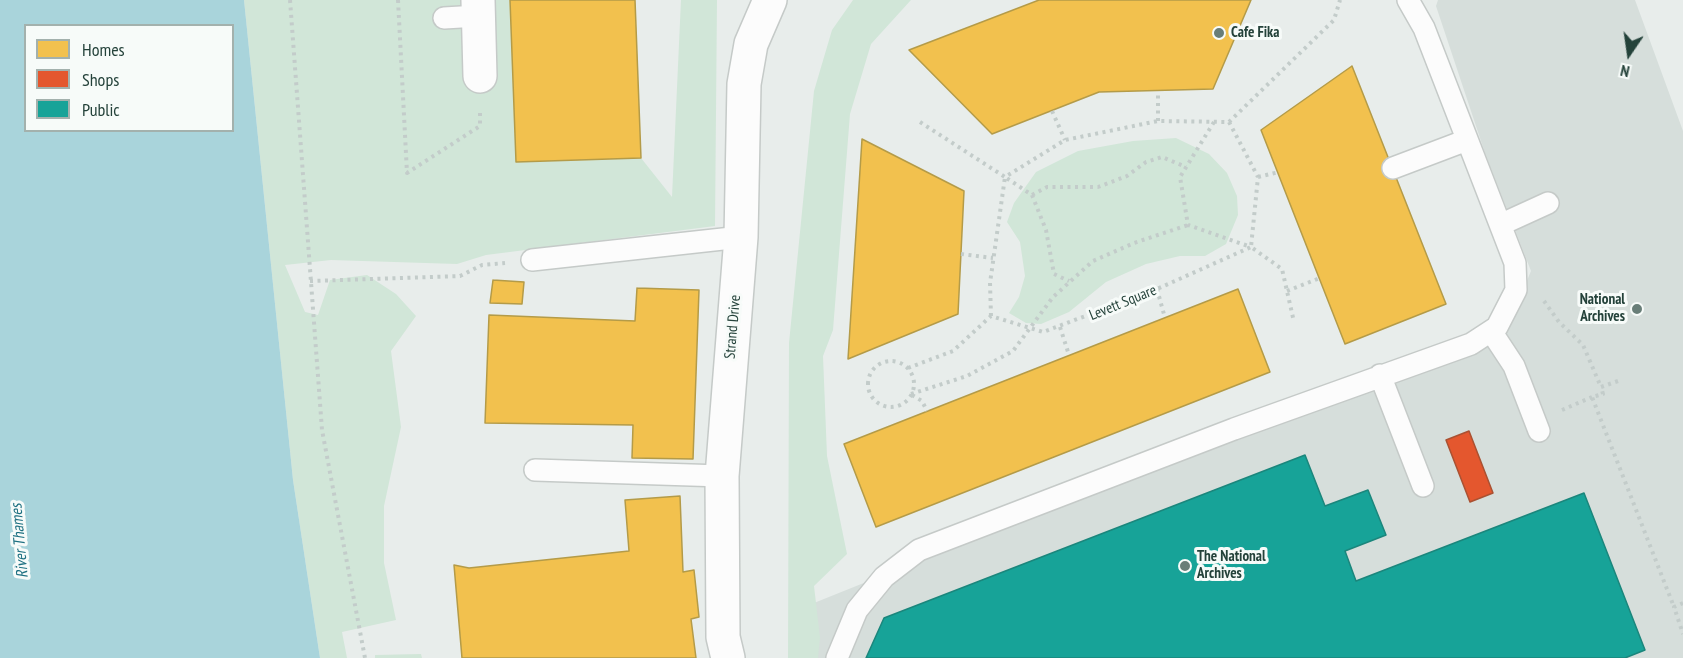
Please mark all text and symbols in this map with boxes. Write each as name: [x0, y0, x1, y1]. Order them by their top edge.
legend: [24, 24, 234, 132]
place label: Cafe Fika: [1231, 24, 1279, 42]
north arrow: [1599, 24, 1659, 84]
marker: Cafe Fika: [1212, 26, 1226, 40]
text: Homes: [82, 38, 125, 61]
text: N: [1618, 61, 1631, 82]
text: Shops: [82, 68, 119, 91]
text: Public: [82, 98, 120, 121]
street label: Levett Square: [1087, 281, 1159, 325]
place label: National Archives: [1580, 291, 1625, 326]
street label: Strand Drive: [721, 294, 745, 360]
marker: National Archives: [1630, 302, 1644, 316]
water label: River Thames: [7, 503, 33, 579]
place label: The National Archives: [1197, 548, 1266, 583]
marker: The National Archives: [1178, 559, 1192, 573]

